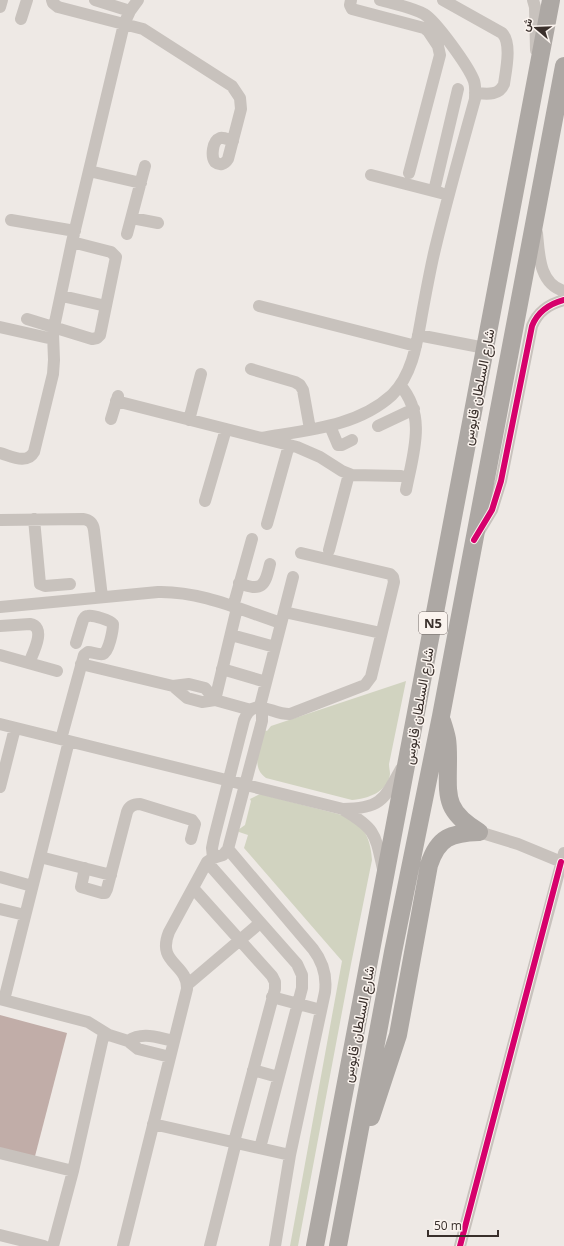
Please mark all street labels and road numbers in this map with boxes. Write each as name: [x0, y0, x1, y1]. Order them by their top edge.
street label: شارع السلطان قابوس: [457, 327, 501, 447]
road number: N5: [419, 612, 447, 634]
street label: شارع السلطان قابوس: [398, 646, 440, 766]
street label: شارع السلطان قابوس: [337, 964, 381, 1084]

